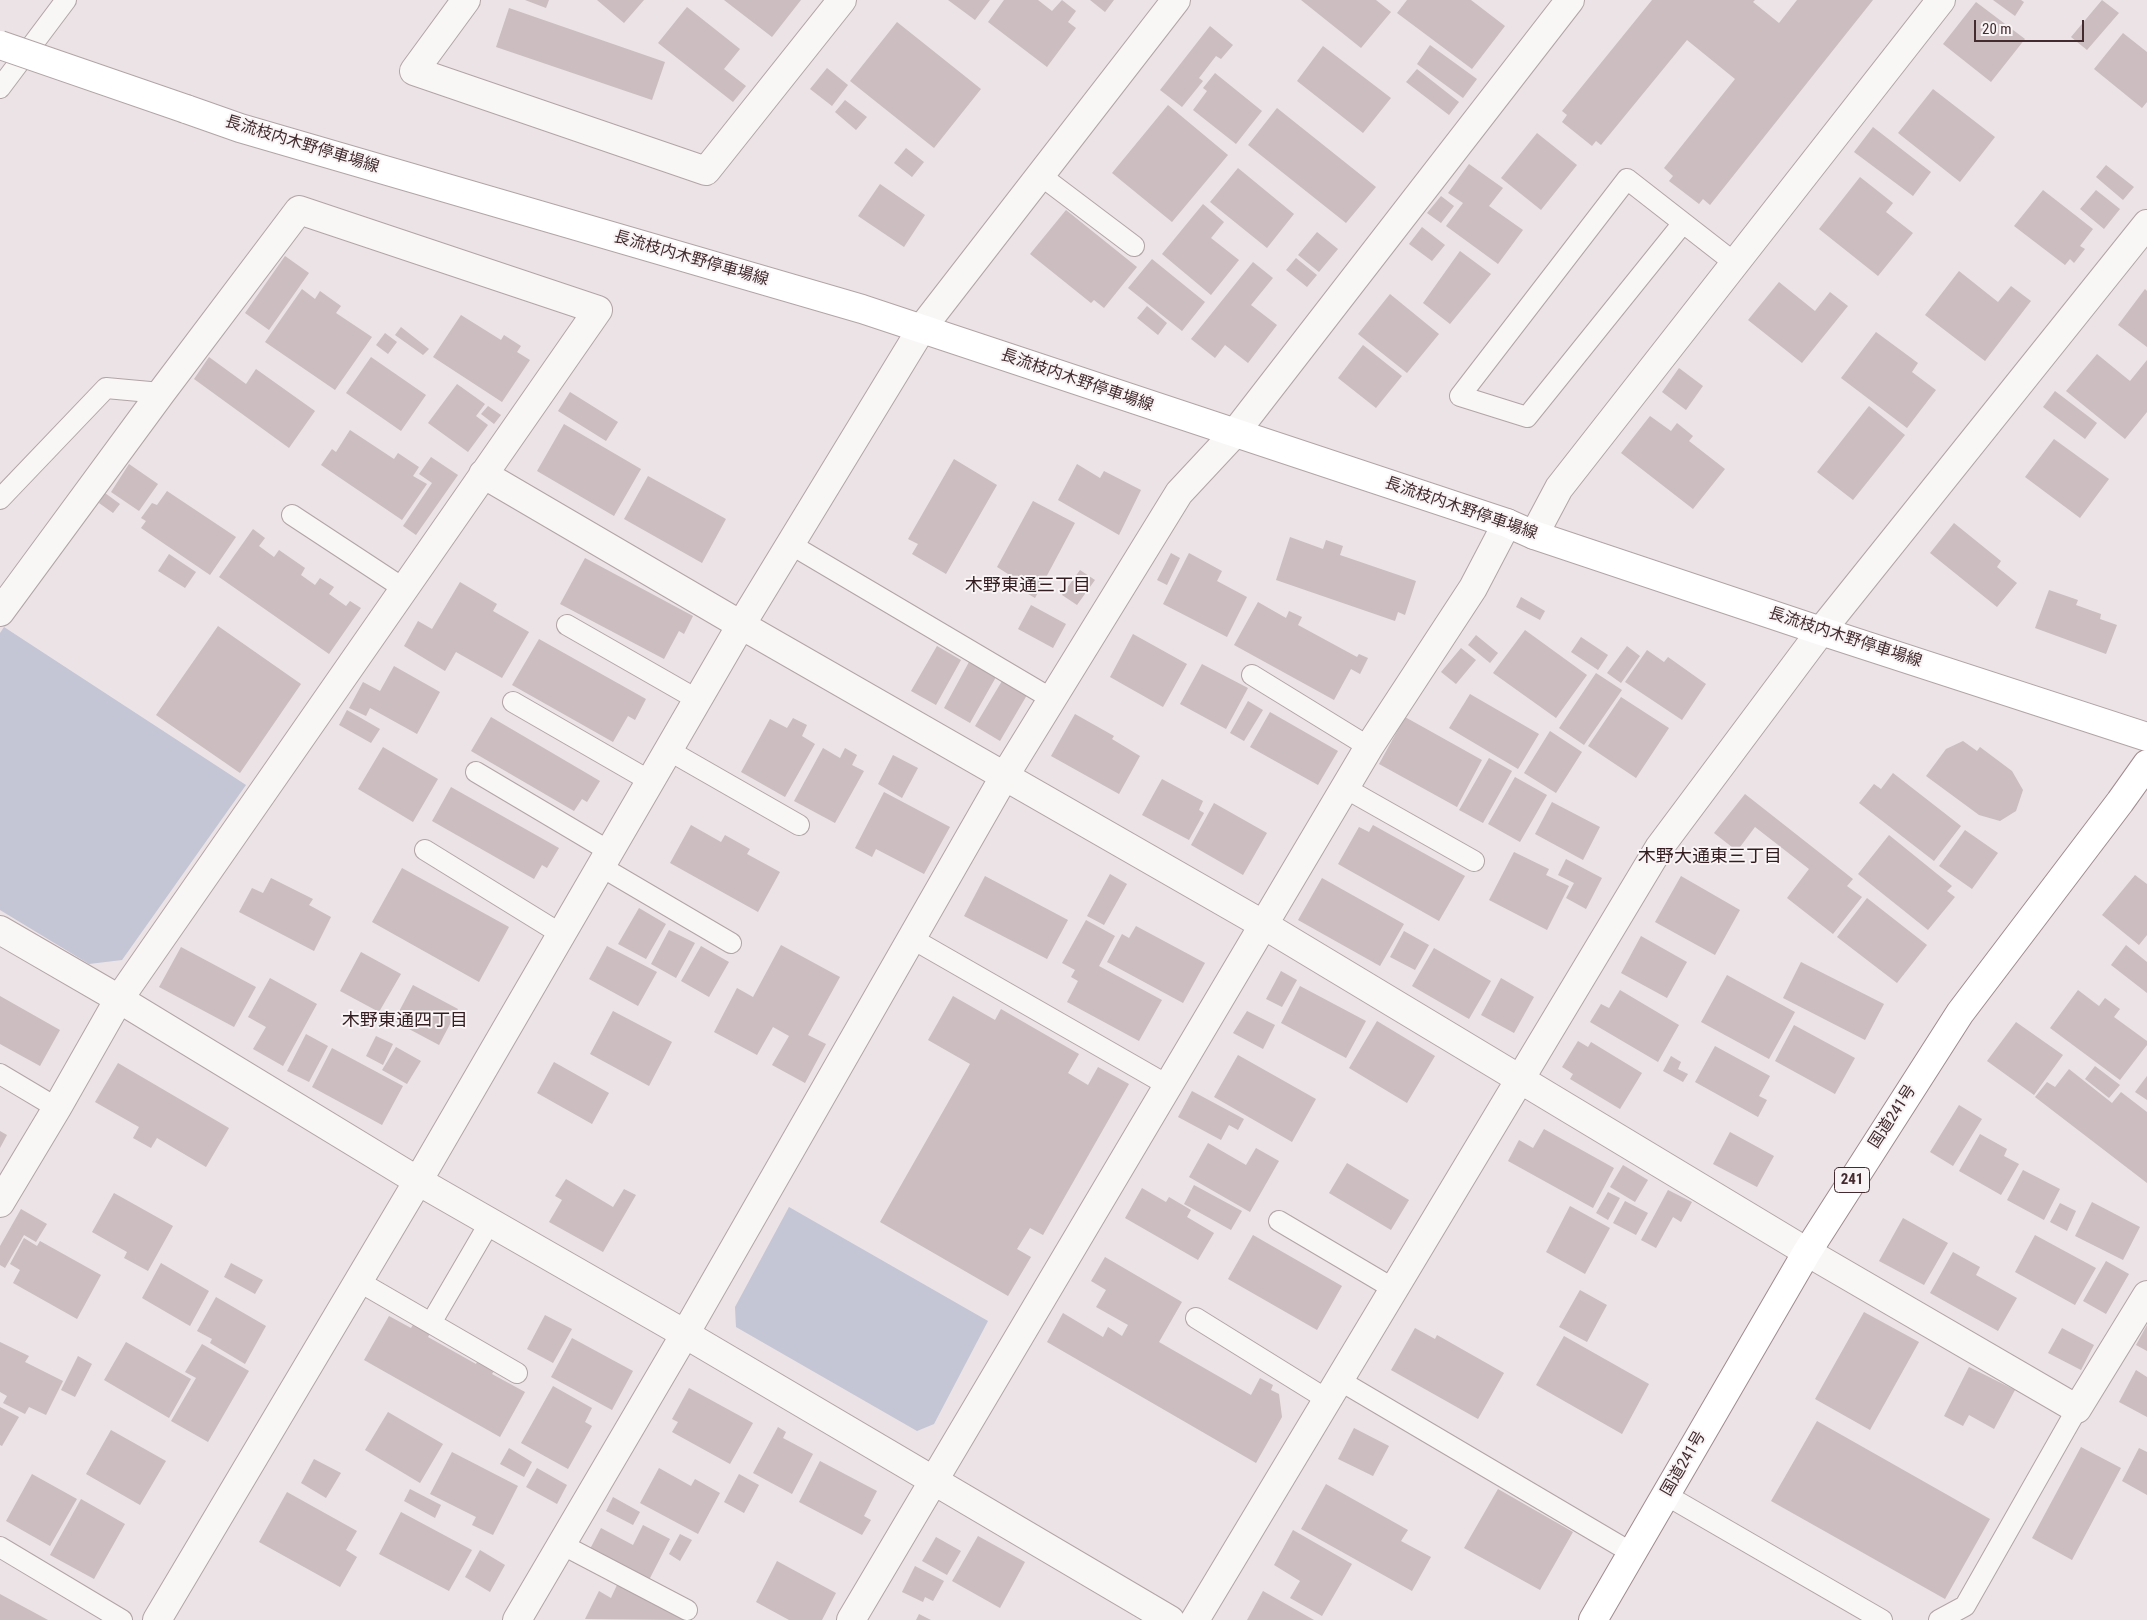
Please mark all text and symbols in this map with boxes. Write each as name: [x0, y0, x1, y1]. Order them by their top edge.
scale bar: [1977, 10, 2087, 42]
text: 20 m: [1982, 20, 2012, 38]
street label: 長流枝内木野停車場線: [223, 112, 381, 178]
street label: 長流枝内木野停車場線: [611, 228, 771, 290]
street label: 長流枝内木野停車場線: [998, 346, 1156, 416]
street label: 長流枝内木野停車場線: [1382, 474, 1540, 544]
district label: 木野東通三丁目: [965, 575, 1091, 597]
street label: 長流枝内木野停車場線: [1766, 604, 1924, 672]
district label: 木野大通東三丁目: [1638, 846, 1782, 868]
district label: 木野東通四丁目: [342, 1010, 468, 1032]
street label: 国道241号: [1865, 1082, 1921, 1152]
road number: 241: [1834, 1168, 1870, 1192]
street label: 国道241号: [1658, 1428, 1710, 1500]

